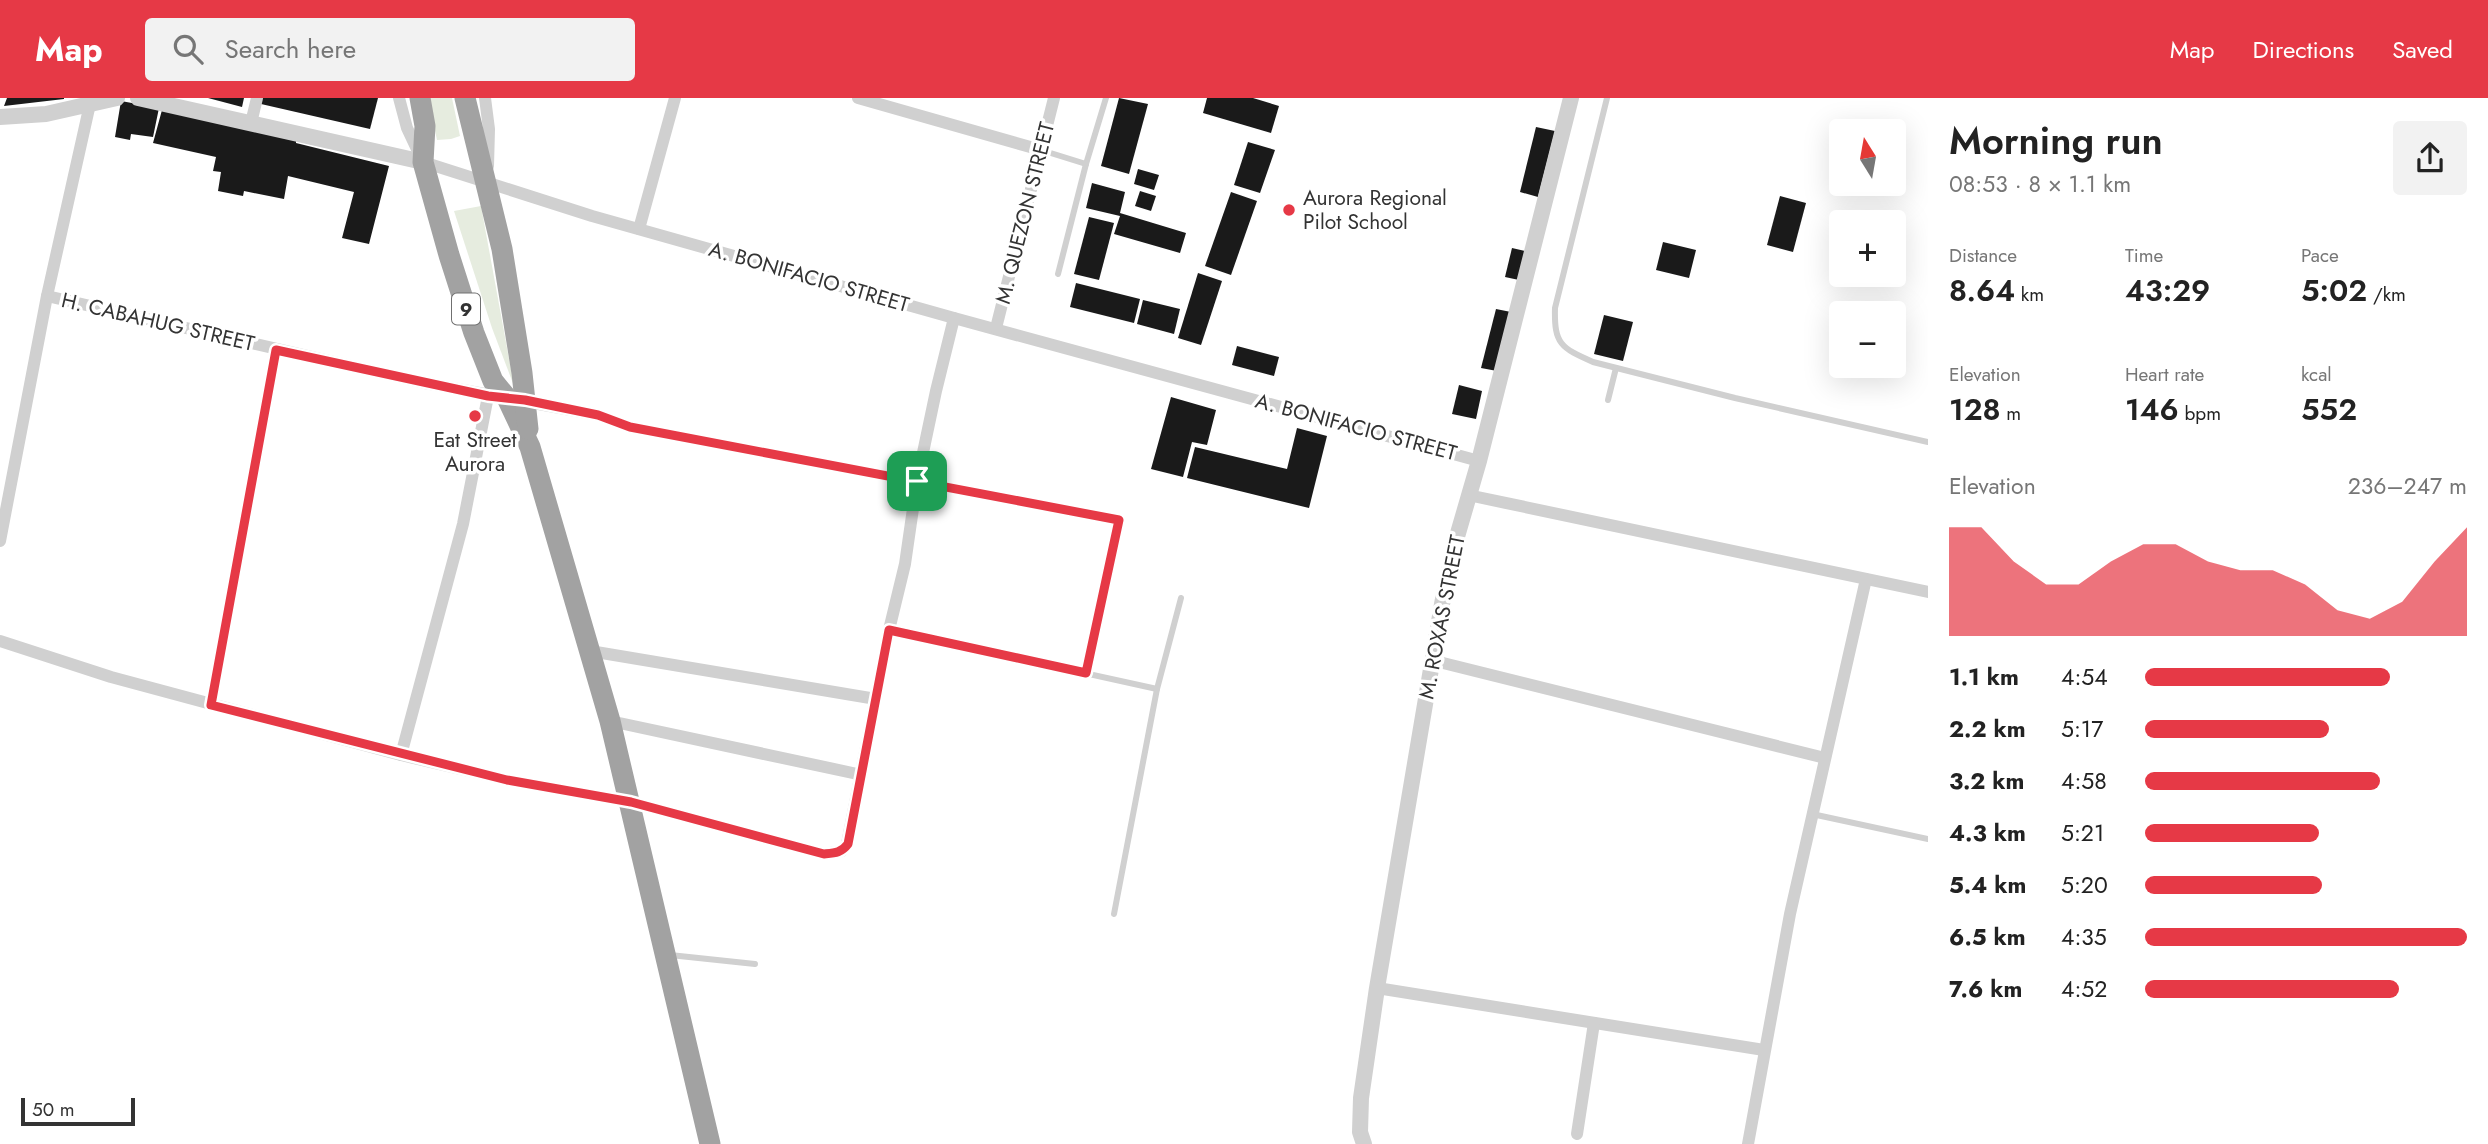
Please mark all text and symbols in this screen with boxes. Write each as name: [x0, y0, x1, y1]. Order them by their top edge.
search box: [145, 18, 635, 81]
text: Map: [35, 26, 103, 73]
icon: search: [169, 30, 207, 68]
text: Search here: [225, 30, 356, 68]
text: Map: [2170, 32, 2215, 67]
text: Directions: [2253, 32, 2354, 67]
text: Saved: [2392, 32, 2453, 67]
text: Morning run: [1949, 113, 2163, 168]
street label: M. QUEZON STREET: [988, 119, 1062, 307]
north arrow: [1829, 119, 1906, 196]
map controls: [1829, 119, 1906, 378]
button: share: [2393, 121, 2467, 195]
text: 08:53 · 8 × 1.1 km: [1949, 167, 2131, 201]
place label: Aurora Regional Pilot School: [1303, 183, 1447, 237]
marker: Aurora Regional Pilot School: [1281, 202, 1297, 218]
button: +: [1829, 210, 1906, 287]
street label: A. BONIFACIO STREET: [705, 234, 913, 320]
text: Distance: [1949, 242, 2017, 269]
text: Time: [2125, 242, 2163, 269]
text: Pace: [2301, 242, 2339, 269]
text: 8.64: [1949, 269, 2015, 312]
text: 43:29: [2125, 269, 2210, 312]
text: 5:02: [2301, 269, 2367, 312]
text: km: [2015, 281, 2044, 308]
text: /km: [2367, 281, 2406, 308]
street label: H. CABAHUG STREET: [58, 285, 258, 359]
road number: 9: [452, 294, 480, 324]
button: −: [1829, 301, 1906, 378]
text: Elevation: [1949, 361, 2021, 388]
text: Heart rate: [2125, 361, 2204, 388]
text: kcal: [2301, 361, 2332, 388]
street label: A. BONIFACIO STREET: [1252, 386, 1460, 468]
text: 128: [1949, 388, 2001, 431]
text: 146: [2125, 388, 2179, 431]
text: 552: [2301, 388, 2357, 431]
text: m: [2001, 400, 2021, 427]
text: bpm: [2179, 400, 2221, 427]
marker: Eat Street Aurora: [467, 408, 483, 424]
place label: Eat Street Aurora: [433, 425, 517, 479]
pin: [887, 451, 947, 511]
icon: arrive: [898, 462, 936, 500]
text: Elevation: [1949, 469, 2036, 503]
text: 236–247 m: [2348, 469, 2467, 503]
street label: M. ROXAS STREET: [1411, 532, 1473, 702]
text: 1.1 km: [1949, 660, 2019, 694]
text: 4:54: [2061, 660, 2108, 694]
text: 2.2 km: [1949, 712, 2026, 746]
text: 5:17: [2061, 712, 2103, 746]
text: 3.2 km: [1949, 764, 2024, 798]
text: 4:58: [2061, 764, 2107, 798]
text: 4.3 km: [1949, 816, 2026, 850]
text: 5:21: [2061, 816, 2104, 850]
text: 5.4 km: [1949, 868, 2026, 902]
text: 5:20: [2061, 868, 2108, 902]
text: 6.5 km: [1949, 920, 2026, 954]
text: 4:35: [2061, 920, 2107, 954]
text: 7.6 km: [1949, 972, 2022, 1006]
text: 4:52: [2061, 972, 2107, 1006]
scale bar: [21, 1095, 135, 1127]
text: 50 m: [32, 1096, 75, 1123]

